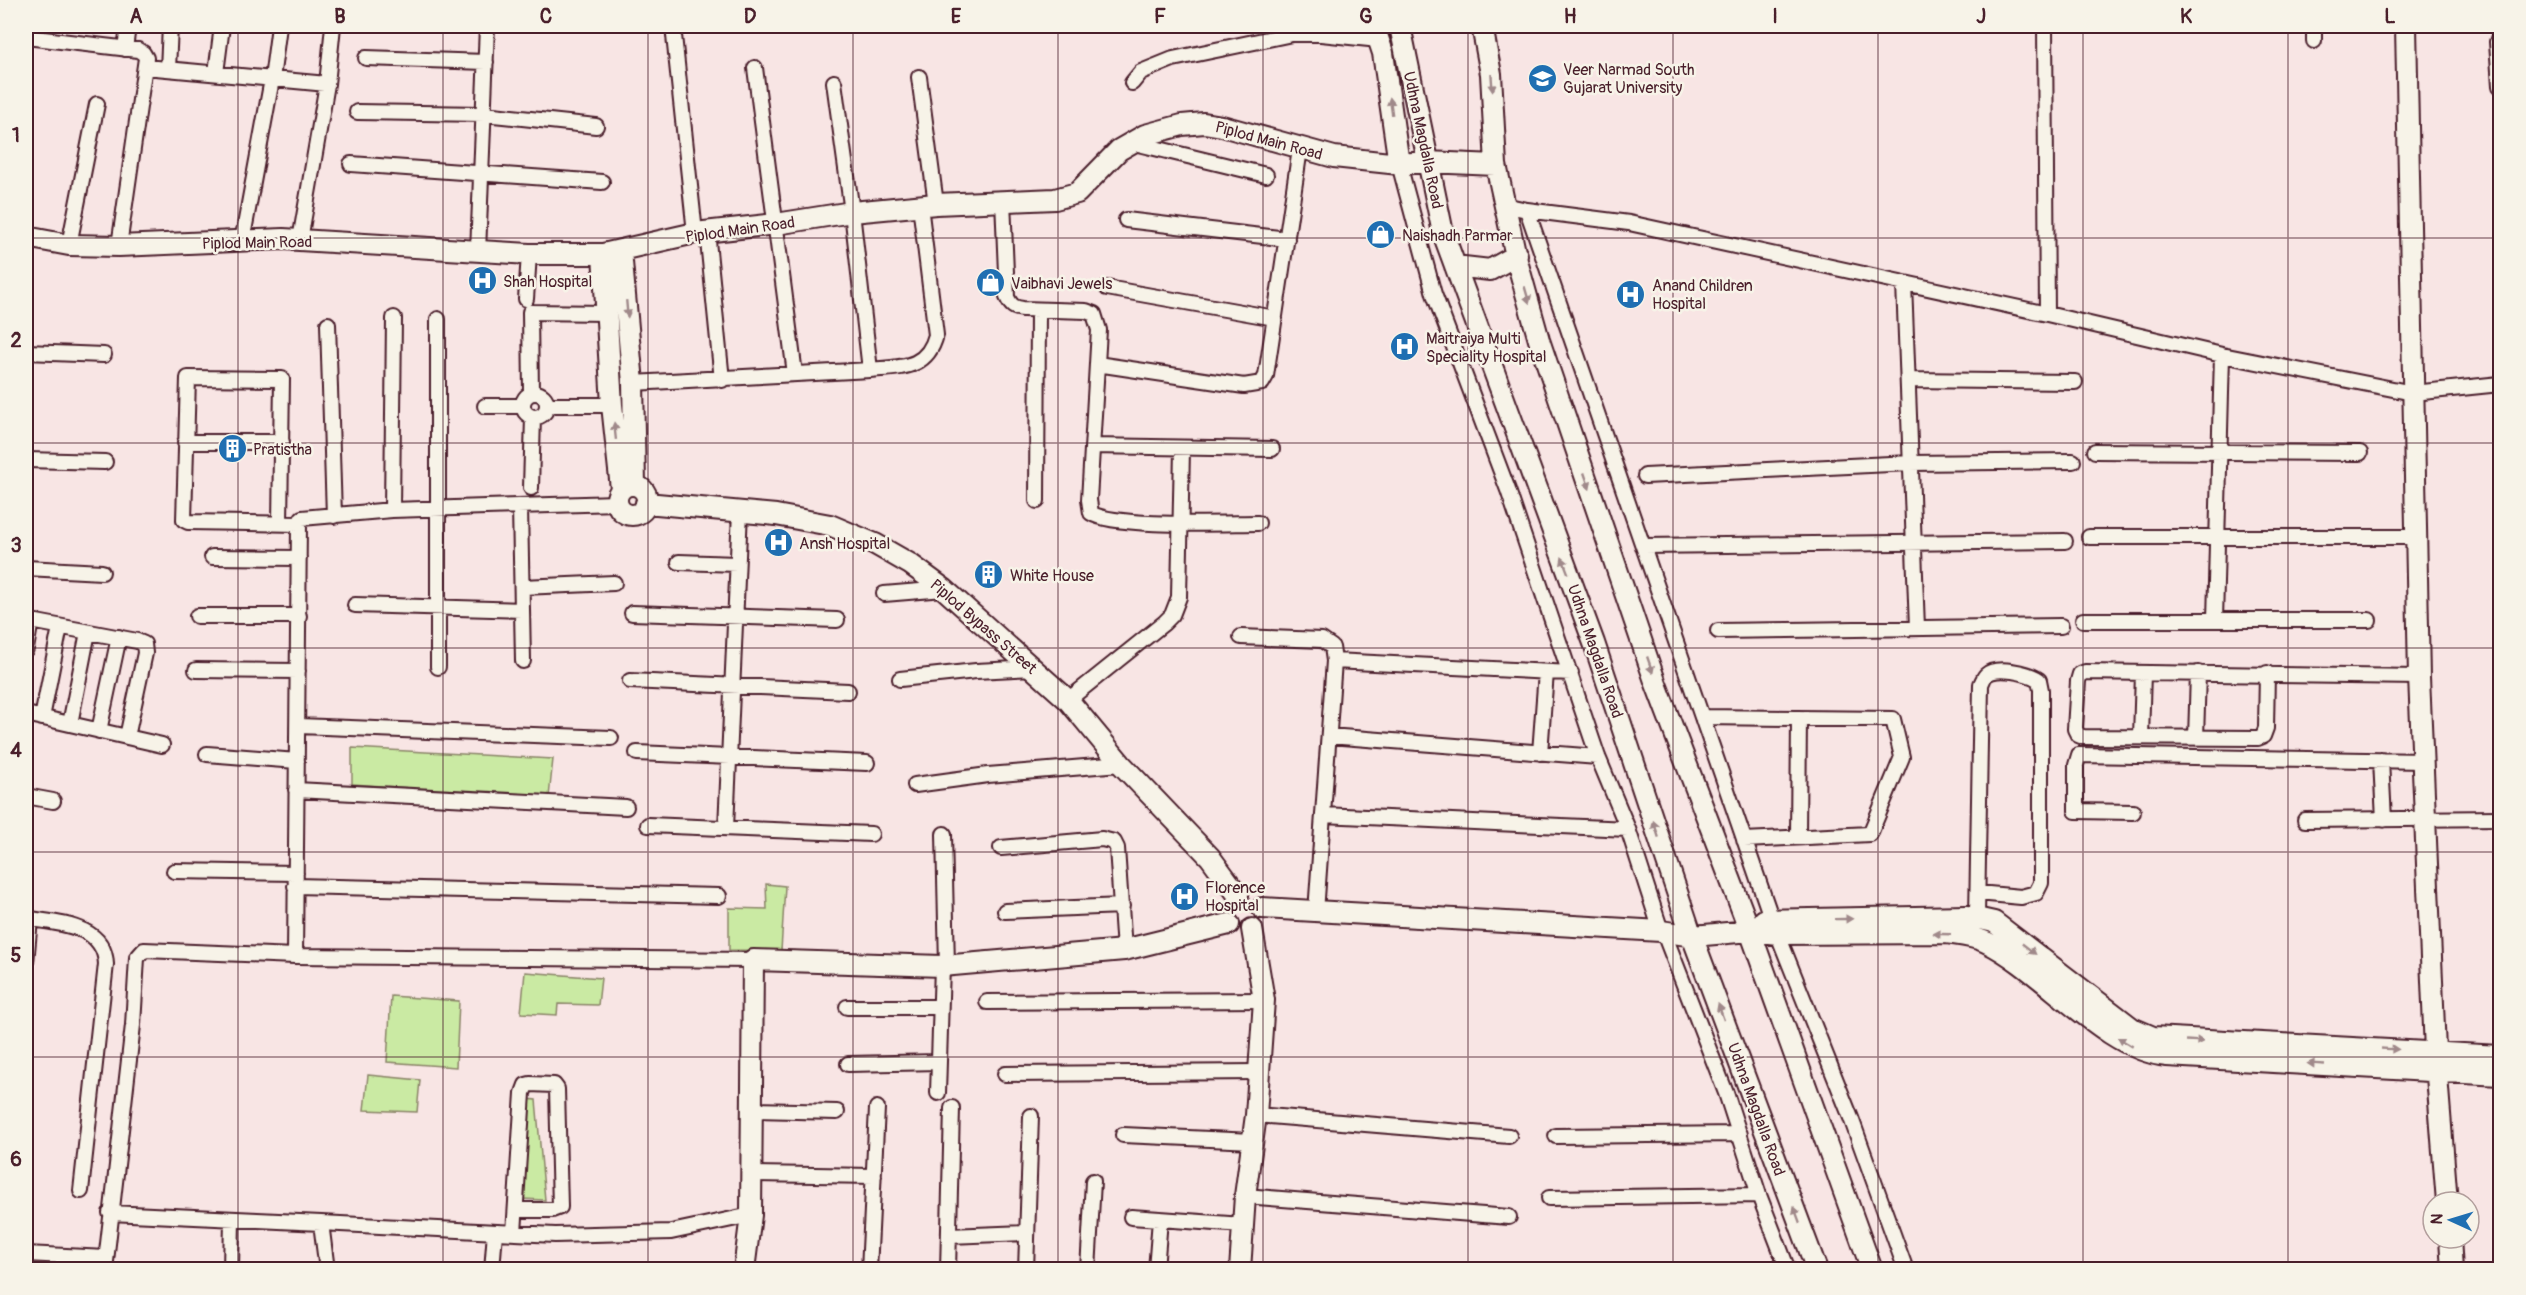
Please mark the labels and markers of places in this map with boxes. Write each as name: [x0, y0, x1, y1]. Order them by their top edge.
place label: Veer Narmad South Gujarat University: [1563, 60, 1694, 98]
school or university icon: Veer Narmad South Gujarat University: [1526, 62, 1558, 94]
shop icon: Naishadh Parmar: [1365, 219, 1397, 251]
place label: Naishadh Parmar: [1402, 226, 1513, 246]
hospital icon: Shah Hospital: [466, 265, 498, 297]
shop icon: Vaibhavi Jewels: [974, 267, 1006, 299]
place label: Shah Hospital: [503, 272, 592, 292]
place label: Vaibhavi Jewels: [1011, 274, 1112, 294]
place label: Anand Children Hospital: [1652, 276, 1753, 314]
hospital icon: Anand Children Hospital: [1615, 278, 1647, 310]
place label: Maitraiya Multi Speciality Hospital: [1426, 329, 1547, 367]
hospital icon: Maitraiya Multi Speciality Hospital: [1389, 331, 1421, 363]
building icon: Pratistha: [216, 433, 248, 465]
place label: Pratistha: [253, 440, 312, 460]
hospital icon: Ansh Hospital: [762, 527, 794, 559]
place label: Ansh Hospital: [799, 534, 890, 554]
building icon: White House: [973, 559, 1005, 591]
place label: White House: [1010, 566, 1094, 586]
place label: Florence Hospital: [1205, 878, 1265, 916]
hospital icon: Florence Hospital: [1168, 880, 1200, 912]

